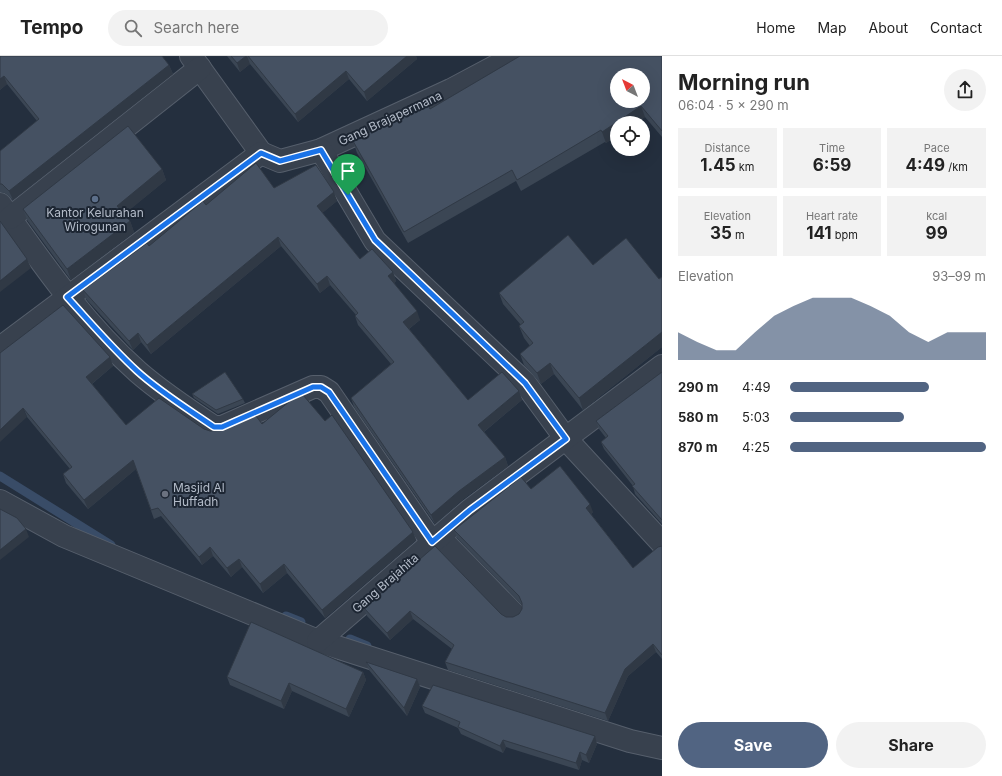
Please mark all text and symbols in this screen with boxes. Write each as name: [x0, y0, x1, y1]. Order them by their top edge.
search box: [108, 10, 388, 46]
text: Tempo: [20, 16, 84, 39]
icon: search: [122, 17, 144, 39]
text: Search here: [154, 18, 239, 37]
text: Home: [756, 19, 795, 36]
text: Map: [817, 19, 847, 36]
text: About: [869, 19, 908, 36]
text: Contact: [930, 19, 982, 36]
north arrow: [610, 68, 650, 108]
map controls: [610, 68, 650, 156]
text: Morning run: [678, 69, 810, 95]
button: share: [944, 69, 986, 111]
street label: Gang Brajapermana: [336, 87, 444, 149]
text: 06:04 · 5 × 290 m: [678, 97, 789, 113]
button: locate: [610, 116, 650, 156]
text: Distance: [705, 141, 750, 155]
text: Time: [819, 141, 845, 155]
text: Pace: [924, 141, 950, 155]
pin: [331, 154, 365, 195]
text: 1.45: [700, 155, 736, 175]
text: 6:59: [813, 155, 851, 175]
text: 4:49: [905, 155, 945, 175]
icon: arrive: [337, 160, 359, 182]
text: km: [736, 160, 754, 174]
text: /km: [945, 160, 968, 174]
marker: Kantor Kelurahan Wirogunan: [90, 194, 100, 204]
place label: Kantor Kelurahan Wirogunan: [46, 205, 144, 234]
text: Elevation: [704, 209, 751, 223]
text: Heart rate: [806, 209, 858, 223]
text: kcal: [926, 209, 947, 223]
text: 35: [710, 223, 732, 243]
text: 141: [806, 223, 832, 243]
text: 99: [926, 223, 948, 243]
text: m: [732, 228, 745, 242]
text: bpm: [832, 228, 858, 242]
text: Elevation: [678, 268, 734, 284]
text: 93–99 m: [932, 268, 986, 284]
text: 290 m: [678, 379, 718, 395]
text: 4:49: [742, 379, 771, 395]
text: 580 m: [678, 409, 718, 425]
text: 5:03: [742, 409, 770, 425]
text: 870 m: [678, 439, 718, 455]
text: 4:25: [742, 439, 770, 455]
place label: Masjid Al Huffadh: [173, 480, 225, 509]
marker: Masjid Al Huffadh: [160, 489, 170, 499]
street label: Gang Brajahita: [349, 550, 421, 616]
button: Save: [678, 722, 828, 768]
button: Share: [836, 722, 986, 768]

